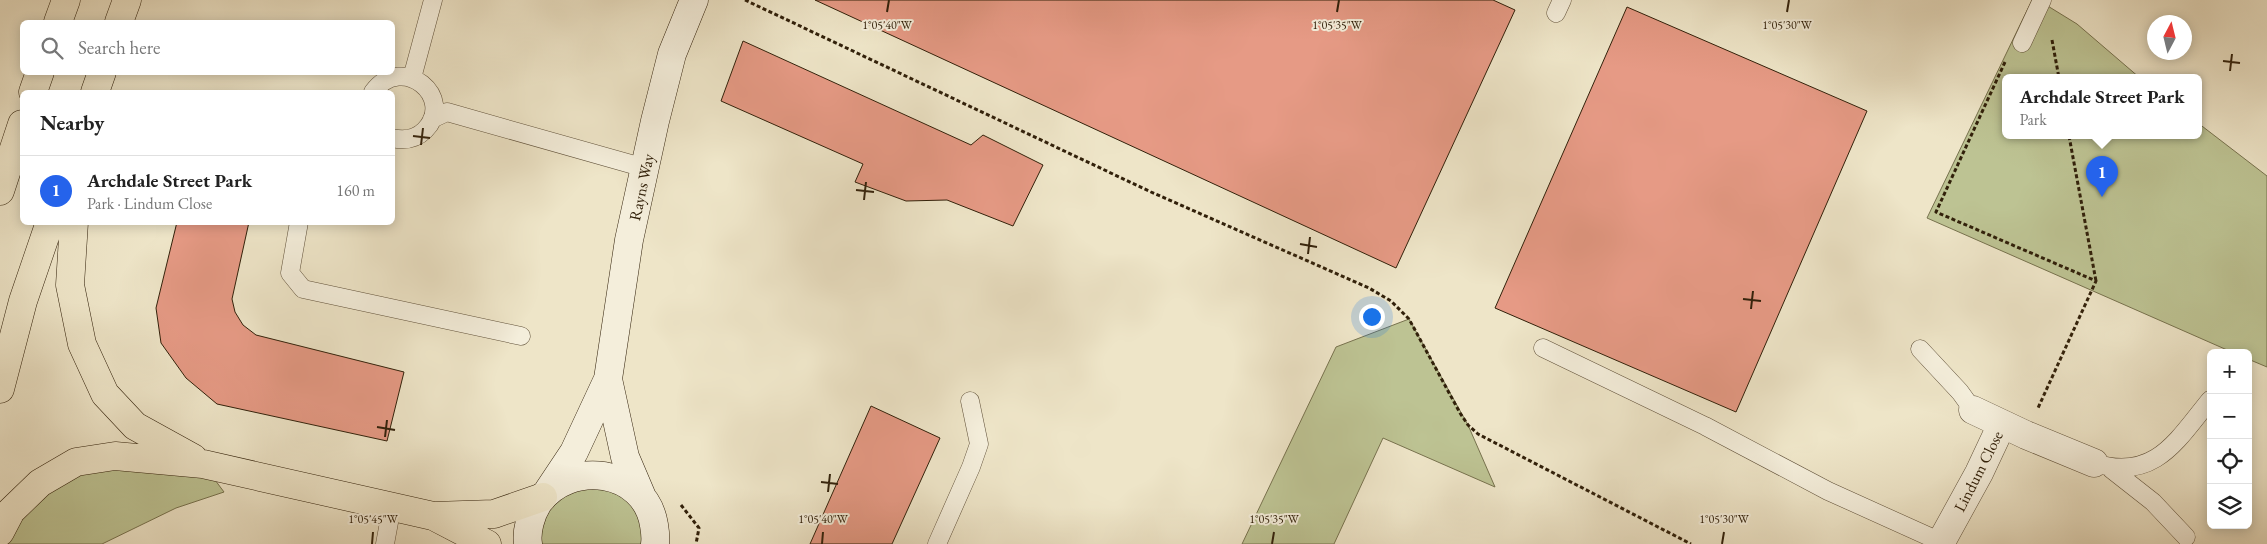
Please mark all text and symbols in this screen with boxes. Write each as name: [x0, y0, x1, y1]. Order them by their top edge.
north arrow: [2147, 15, 2192, 60]
text: 1°05'40"W: [862, 17, 913, 33]
text: 1°05'35"W: [1312, 17, 1363, 33]
text: 1°05'30"W: [1762, 17, 1813, 33]
search box: [20, 20, 395, 75]
icon: search: [38, 34, 66, 62]
text: Search here: [78, 35, 160, 60]
popup: [2002, 74, 2202, 139]
text: Archdale Street Park: [2019, 84, 2185, 109]
text: Nearby: [40, 109, 104, 136]
text: Park: [2019, 109, 2047, 130]
street label: Rayns Way: [624, 151, 659, 222]
pin: 1: [2086, 156, 2118, 197]
text: Archdale Street Park: [87, 168, 252, 193]
text: 1: [52, 180, 60, 201]
text: 160 m: [336, 180, 375, 201]
text: Park · Lindum Close: [87, 193, 212, 214]
your location: [1359, 304, 1385, 330]
map controls: [2207, 349, 2252, 529]
button: +: [2207, 349, 2252, 394]
button: −: [2207, 394, 2252, 439]
street label: Lindum Close: [1949, 427, 2008, 515]
button: locate: [2207, 439, 2252, 484]
button: layers: [2207, 484, 2252, 529]
text: 1°05'45"W: [348, 511, 399, 527]
text: 1°05'40"W: [798, 511, 849, 527]
text: 1°05'35"W: [1249, 511, 1300, 527]
text: 1°05'30"W: [1699, 511, 1750, 527]

